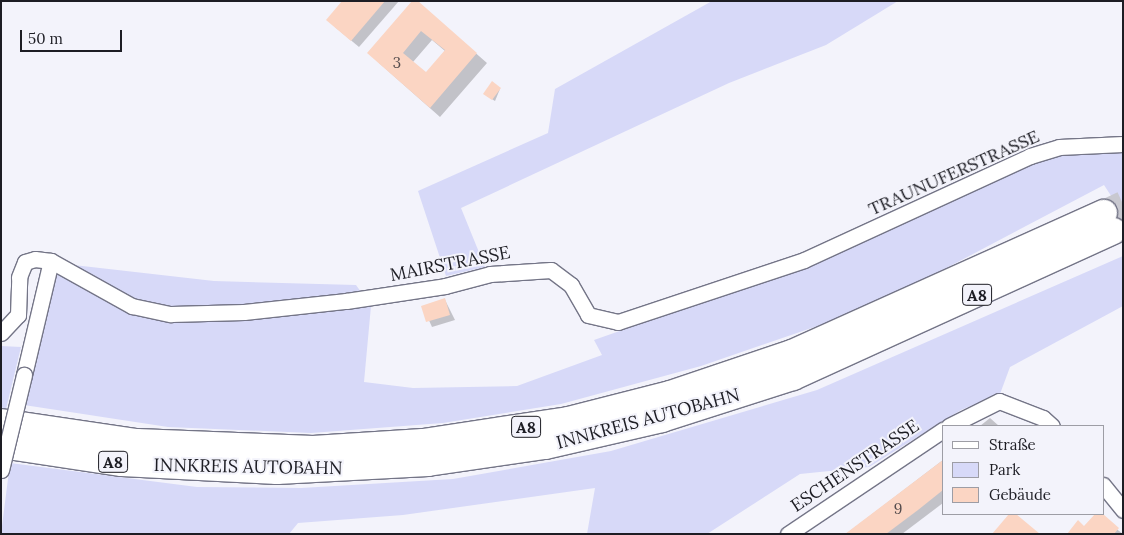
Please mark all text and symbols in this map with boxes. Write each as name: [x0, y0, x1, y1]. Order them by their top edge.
scale bar: [22, 20, 125, 52]
text: 50 m: [28, 29, 63, 48]
house number: 3: [393, 54, 401, 72]
street label: TRAUNUFERSTRASSE: [865, 126, 1043, 220]
street label: MAIRSTRASSE: [388, 242, 512, 286]
road number: A8: [962, 282, 992, 308]
street label: INNKREIS AUTOBAHN: [554, 384, 742, 454]
road number: A8: [511, 414, 541, 441]
street label: ESCHENSTRASSE: [787, 415, 923, 517]
legend: [942, 425, 1104, 515]
text: Straße: [989, 435, 1036, 454]
road number: A8: [98, 448, 128, 476]
street label: INNKREIS AUTOBAHN: [153, 455, 343, 479]
text: Park: [989, 460, 1020, 479]
text: Gebäude: [989, 485, 1051, 504]
house number: 9: [894, 500, 902, 518]

